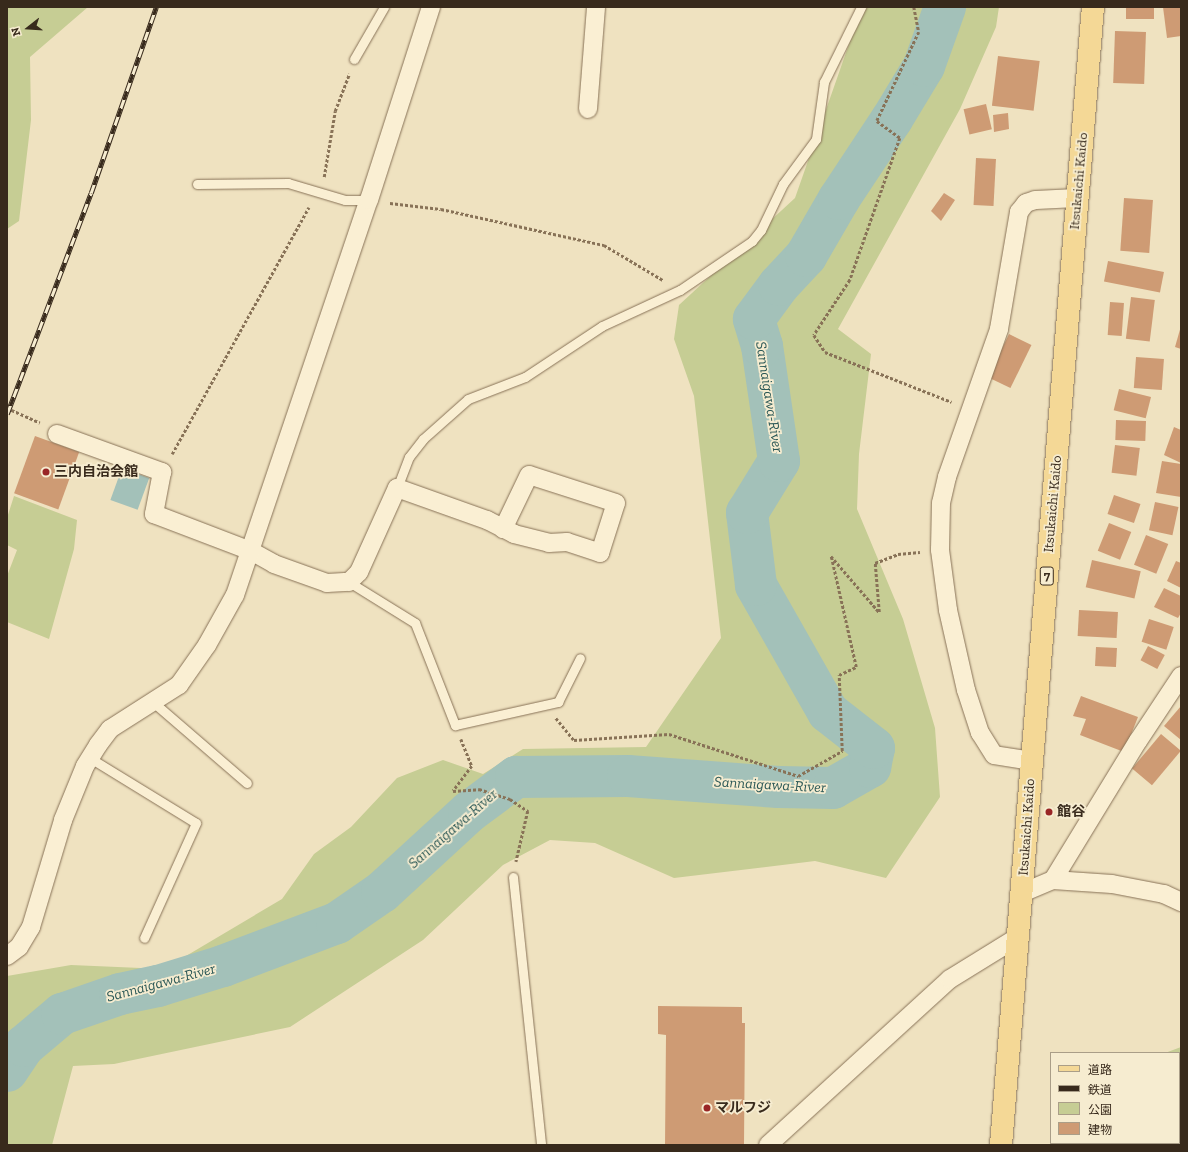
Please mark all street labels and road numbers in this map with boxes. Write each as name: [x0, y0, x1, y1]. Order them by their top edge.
street label: Itsukaichi Kaido: [1066, 132, 1092, 230]
street label: Itsukaichi Kaido: [1040, 455, 1066, 553]
road number: 7: [1039, 565, 1055, 587]
street label: Itsukaichi Kaido: [1015, 778, 1039, 876]

